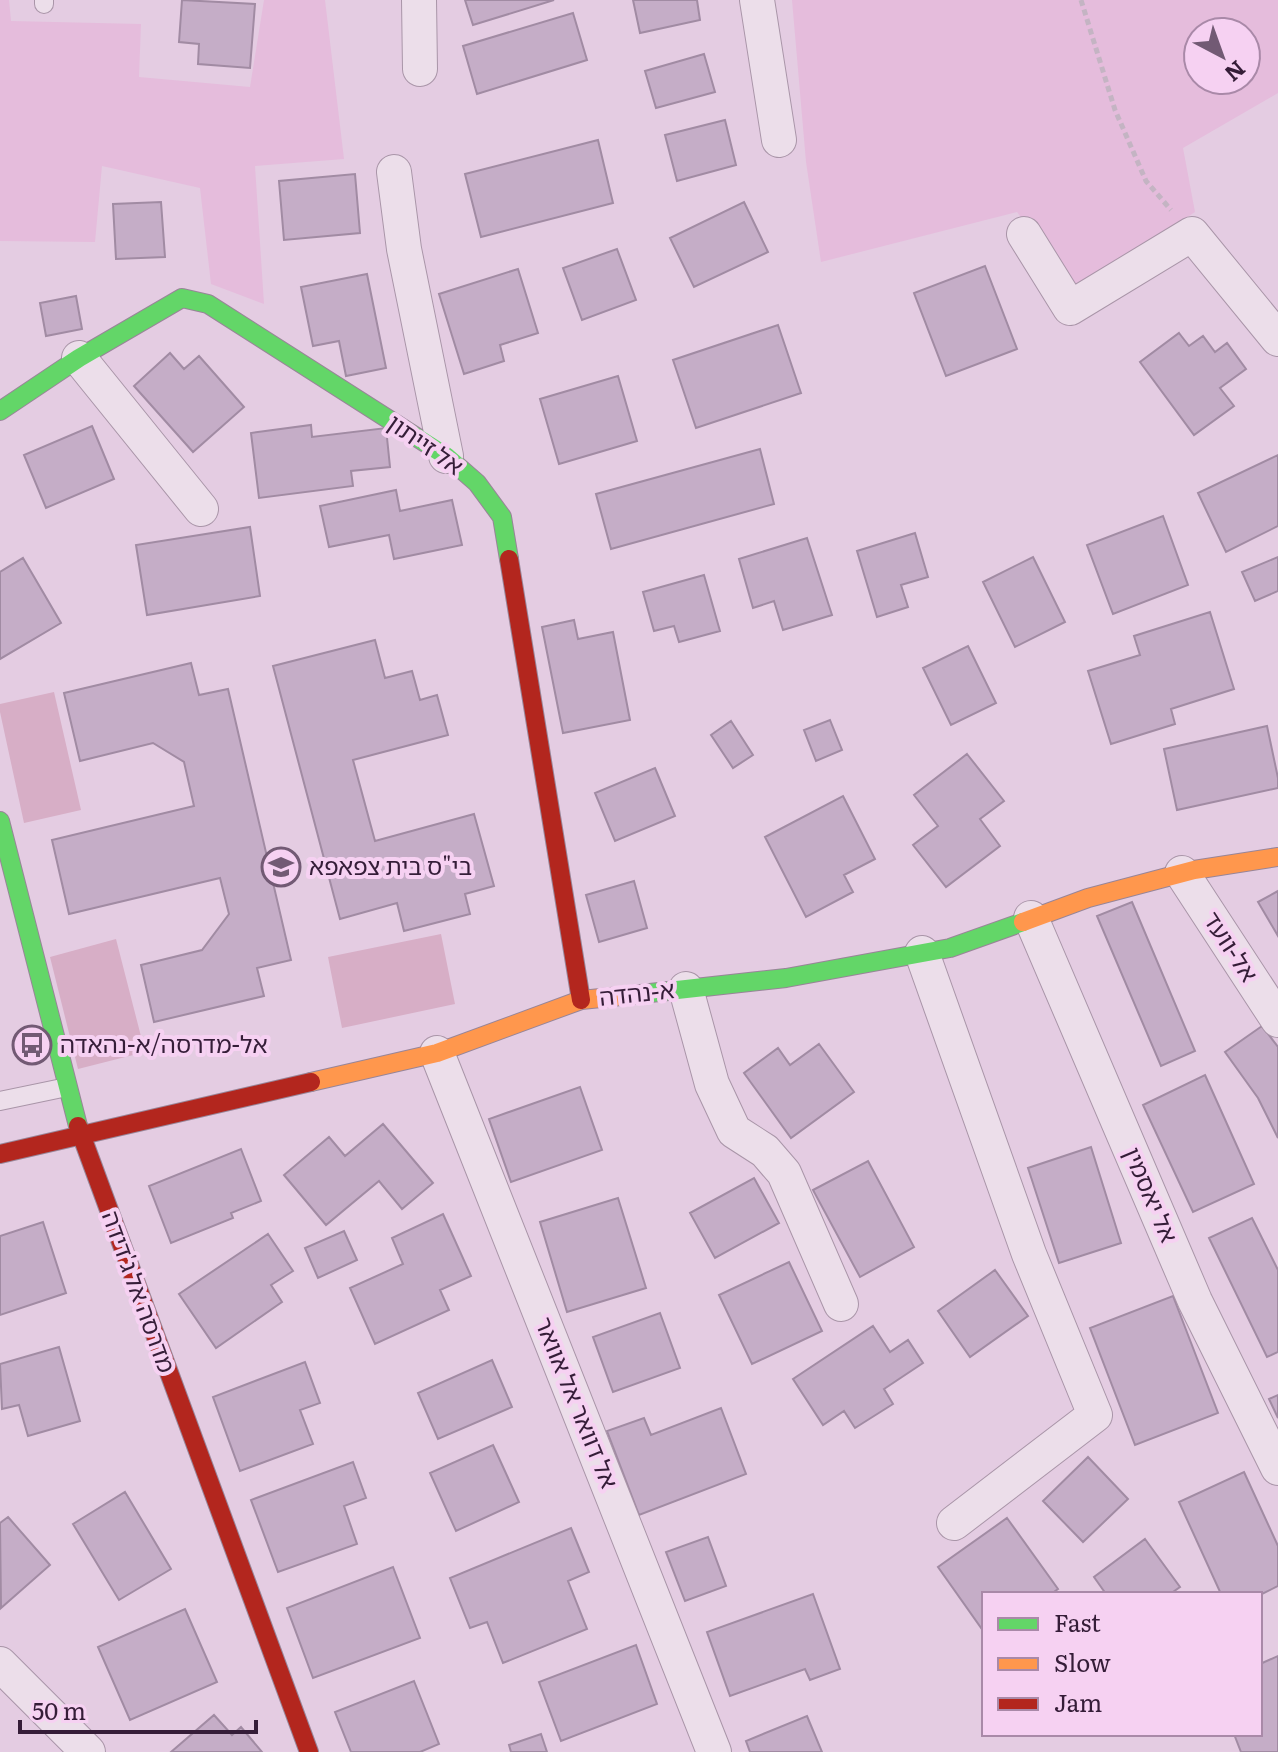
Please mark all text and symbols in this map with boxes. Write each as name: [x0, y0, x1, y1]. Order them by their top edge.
north arrow: [1182, 16, 1262, 96]
text: N: [1218, 54, 1254, 91]
street label: אל זייתון: [381, 404, 471, 482]
school or university icon: בי"ס בית צפאפא: [260, 846, 302, 888]
place label: בי"ס בית צפאפא: [309, 847, 472, 882]
street label: אל-וועד: [1196, 904, 1268, 988]
street label: א-נהדה: [597, 970, 676, 1013]
bus stop icon: אל-מדרסה/א-נהאדה: [11, 1024, 53, 1066]
place label: אל-מדרסה/א-נהאדה: [60, 1025, 268, 1060]
street label: אל יאסמין: [1116, 1141, 1188, 1247]
street label: מדרסה אל ג'דידה: [95, 1205, 186, 1377]
street label: אל דוואר אל אוואר: [528, 1311, 629, 1493]
legend: [982, 1592, 1262, 1736]
text: Fast: [1054, 1604, 1101, 1639]
text: Slow: [1054, 1644, 1111, 1679]
scale bar: [20, 1684, 256, 1734]
text: Jam: [1054, 1684, 1102, 1719]
text: 50 m: [32, 1692, 86, 1727]

